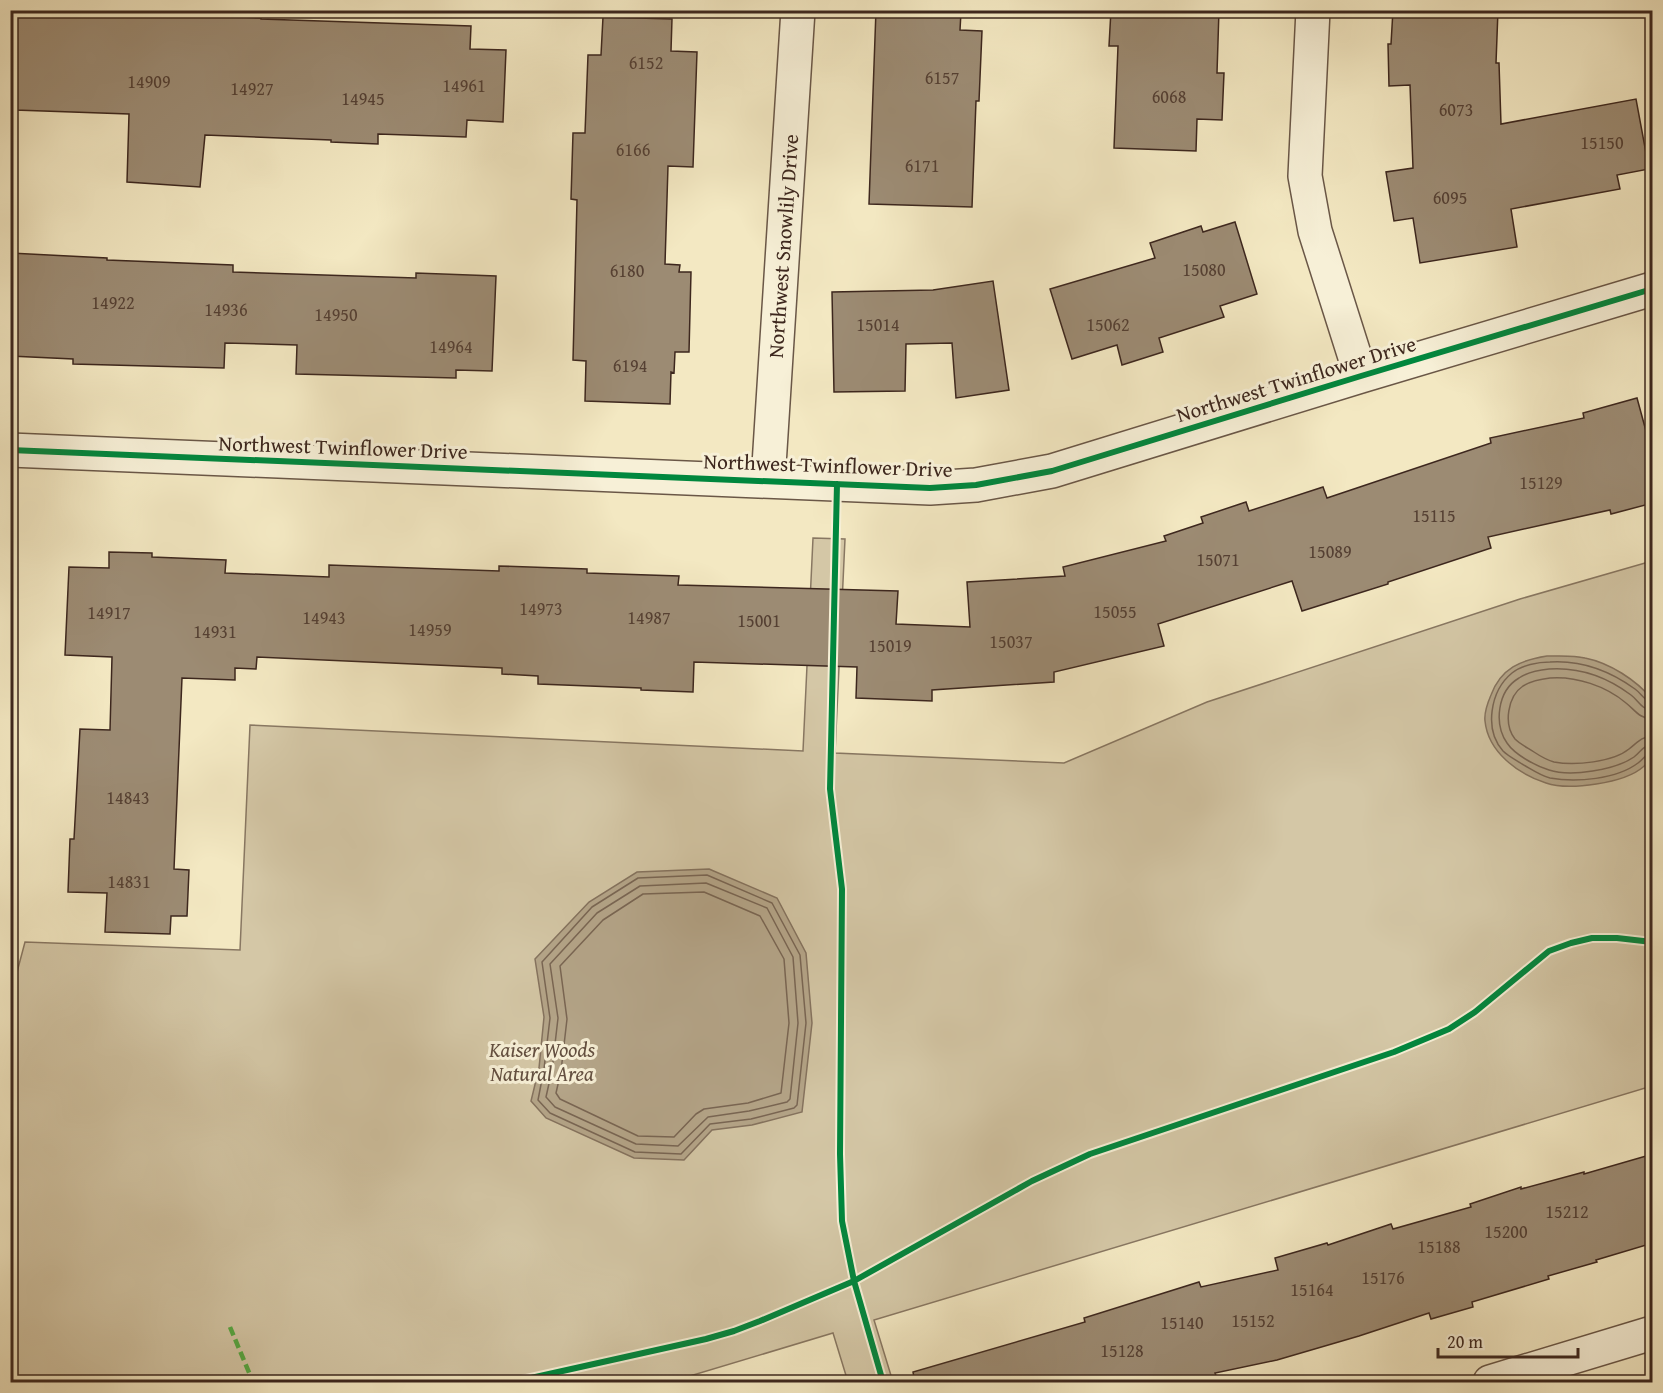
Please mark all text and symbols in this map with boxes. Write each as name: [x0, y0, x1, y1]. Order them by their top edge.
house number: 6152: [629, 49, 663, 76]
house number: 6157: [925, 64, 959, 91]
house number: 14909: [127, 68, 171, 95]
house number: 14961: [442, 72, 486, 99]
house number: 14927: [230, 75, 274, 102]
house number: 6068: [1152, 83, 1186, 110]
house number: 14945: [341, 85, 385, 112]
house number: 6073: [1439, 96, 1473, 123]
house number: 15150: [1580, 129, 1624, 156]
street label: Northwest Snowlily Drive: [760, 133, 806, 359]
house number: 6166: [616, 136, 650, 163]
house number: 6171: [905, 152, 939, 179]
house number: 6095: [1433, 184, 1467, 211]
house number: 15080: [1182, 256, 1226, 283]
house number: 6180: [610, 257, 645, 284]
house number: 14922: [91, 289, 135, 316]
house number: 14936: [204, 296, 248, 323]
house number: 14950: [314, 301, 358, 328]
house number: 15014: [856, 311, 900, 338]
house number: 15062: [1086, 311, 1130, 338]
street label: Northwest Twinflower Drive: [1172, 328, 1420, 430]
house number: 14964: [429, 333, 473, 360]
house number: 6194: [613, 352, 647, 379]
street label: Northwest Twinflower Drive: [218, 427, 468, 467]
street label: Northwest Twinflower Drive: [703, 445, 953, 485]
house number: 15129: [1519, 469, 1563, 496]
house number: 15115: [1412, 502, 1456, 529]
house number: 15089: [1308, 538, 1352, 565]
house number: 15071: [1196, 546, 1240, 573]
house number: 14973: [519, 595, 563, 622]
house number: 15055: [1093, 598, 1137, 625]
house number: 14917: [87, 599, 131, 626]
house number: 14943: [302, 604, 346, 631]
house number: 14987: [627, 604, 671, 631]
house number: 15001: [737, 607, 781, 634]
house number: 14959: [408, 616, 452, 643]
house number: 14931: [193, 618, 237, 645]
house number: 15037: [989, 628, 1033, 655]
house number: 15019: [868, 632, 912, 659]
house number: 14843: [106, 784, 150, 811]
house number: 14831: [107, 868, 151, 895]
park label: Kaiser Woods Natural Area: [488, 1034, 595, 1089]
house number: 15212: [1545, 1198, 1589, 1225]
house number: 15200: [1484, 1218, 1528, 1245]
house number: 15188: [1417, 1233, 1461, 1260]
house number: 15176: [1361, 1264, 1405, 1291]
house number: 15164: [1290, 1276, 1334, 1303]
house number: 15152: [1231, 1307, 1275, 1334]
house number: 15140: [1160, 1309, 1204, 1336]
scale bar: [1438, 1321, 1578, 1359]
text: 20 m: [1447, 1328, 1483, 1355]
house number: 15128: [1100, 1337, 1144, 1364]

